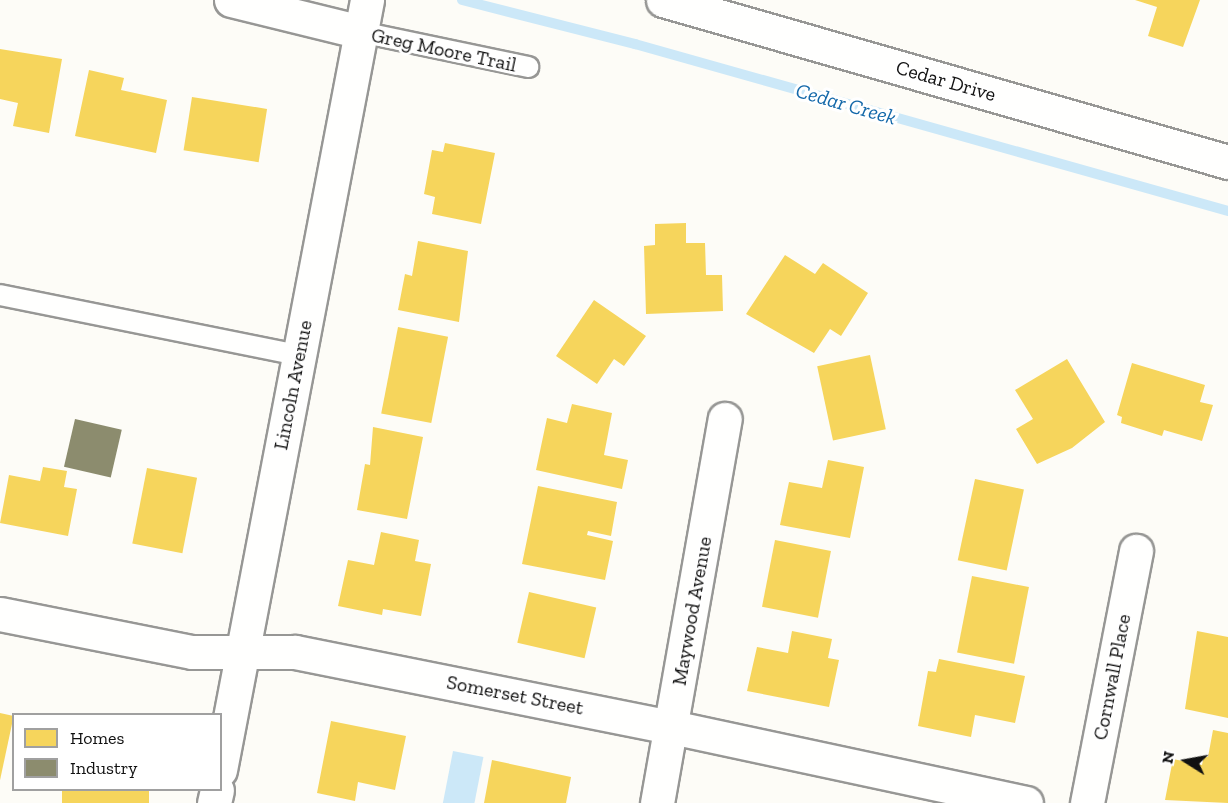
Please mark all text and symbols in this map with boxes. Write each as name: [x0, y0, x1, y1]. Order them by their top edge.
street label: Greg Moore Trail: [369, 23, 519, 77]
street label: Cedar Drive: [893, 55, 999, 107]
water label: Cedar Creek: [793, 78, 899, 130]
street label: Lincoln Avenue: [269, 318, 317, 452]
street label: Maywood Avenue: [667, 534, 717, 688]
street label: Cornwall Place: [1088, 612, 1136, 742]
street label: Somerset Street: [445, 670, 585, 720]
legend: [12, 713, 222, 791]
text: Homes: [70, 727, 124, 749]
north arrow: [1156, 731, 1216, 791]
text: N: [1157, 750, 1178, 765]
text: Industry: [70, 757, 137, 779]

